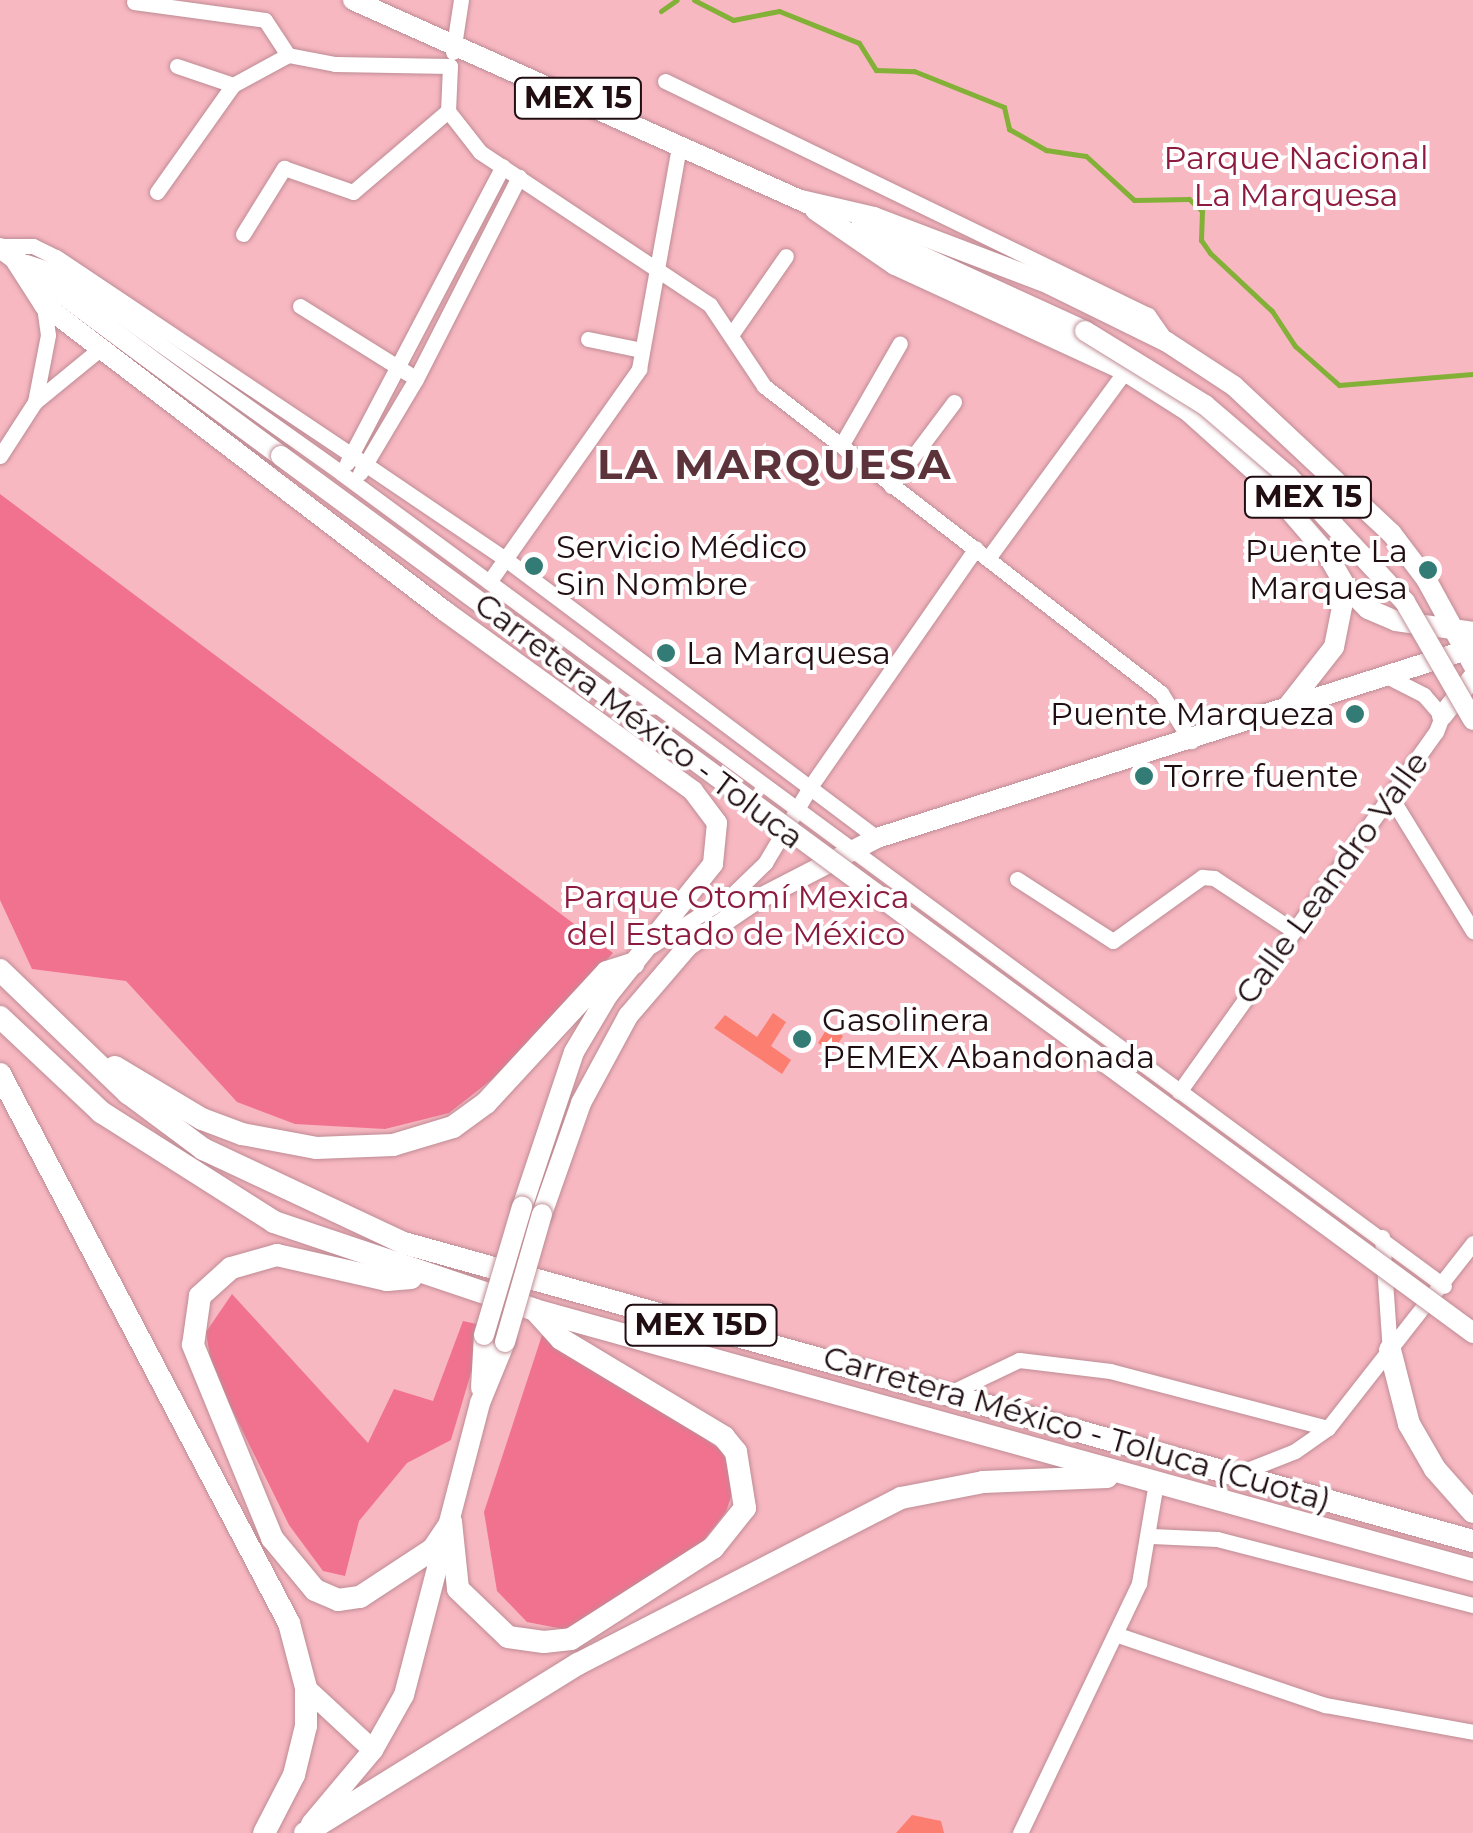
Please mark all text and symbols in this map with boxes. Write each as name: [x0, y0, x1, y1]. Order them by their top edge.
road number: MEX 15: [513, 73, 643, 123]
park label: Parque Nacional La Marquesa: [1163, 140, 1429, 215]
district label: LA MARQUESA: [597, 439, 953, 489]
road number: MEX 15: [1243, 472, 1373, 522]
place label: Servicio Médico Sin Nombre: [556, 529, 807, 604]
place label: Puente La Marquesa: [1245, 533, 1408, 608]
marker: Servicio Médico Sin Nombre: [521, 553, 547, 579]
marker: Puente La Marquesa: [1417, 559, 1439, 581]
street label: Carretera México - Toluca: [467, 585, 811, 857]
place label: La Marquesa: [686, 634, 891, 672]
marker: La Marquesa: [655, 642, 677, 664]
place label: Puente Marqueza: [1050, 695, 1335, 733]
marker: Puente Marqueza: [1344, 703, 1366, 725]
street label: Calle Leandro Valle: [1227, 744, 1437, 1012]
place label: Torre fuente: [1164, 757, 1358, 795]
marker: Torre fuente: [1133, 765, 1155, 787]
park label: Parque Otomí Mexica del Estado de México: [562, 879, 910, 954]
place label: Gasolinera PEMEX Abandonada: [822, 1002, 1155, 1077]
marker: Gasolinera PEMEX Abandonada: [791, 1028, 813, 1050]
road number: MEX 15D: [624, 1300, 778, 1350]
street label: Carretera México - Toluca (Cuota): [819, 1338, 1335, 1520]

